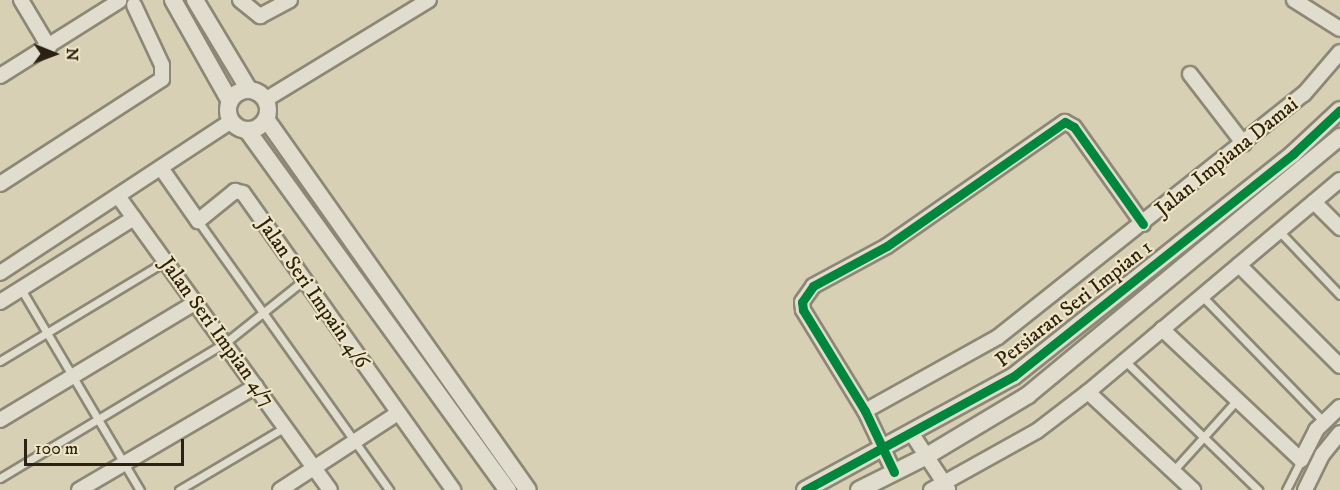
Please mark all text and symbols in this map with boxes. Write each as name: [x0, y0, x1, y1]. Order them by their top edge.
north arrow: [24, 24, 84, 84]
text: N: [62, 48, 82, 61]
street label: Jalan Impiana Damai: [1151, 92, 1303, 222]
street label: Jalan Seri Impain 4/6: [251, 213, 375, 373]
street label: Persiaran Seri Impian 1: [991, 235, 1157, 373]
street label: Jalan Seri Impian 4/7: [154, 252, 280, 412]
scale bar: [27, 427, 188, 465]
text: 100 m: [35, 438, 78, 460]

